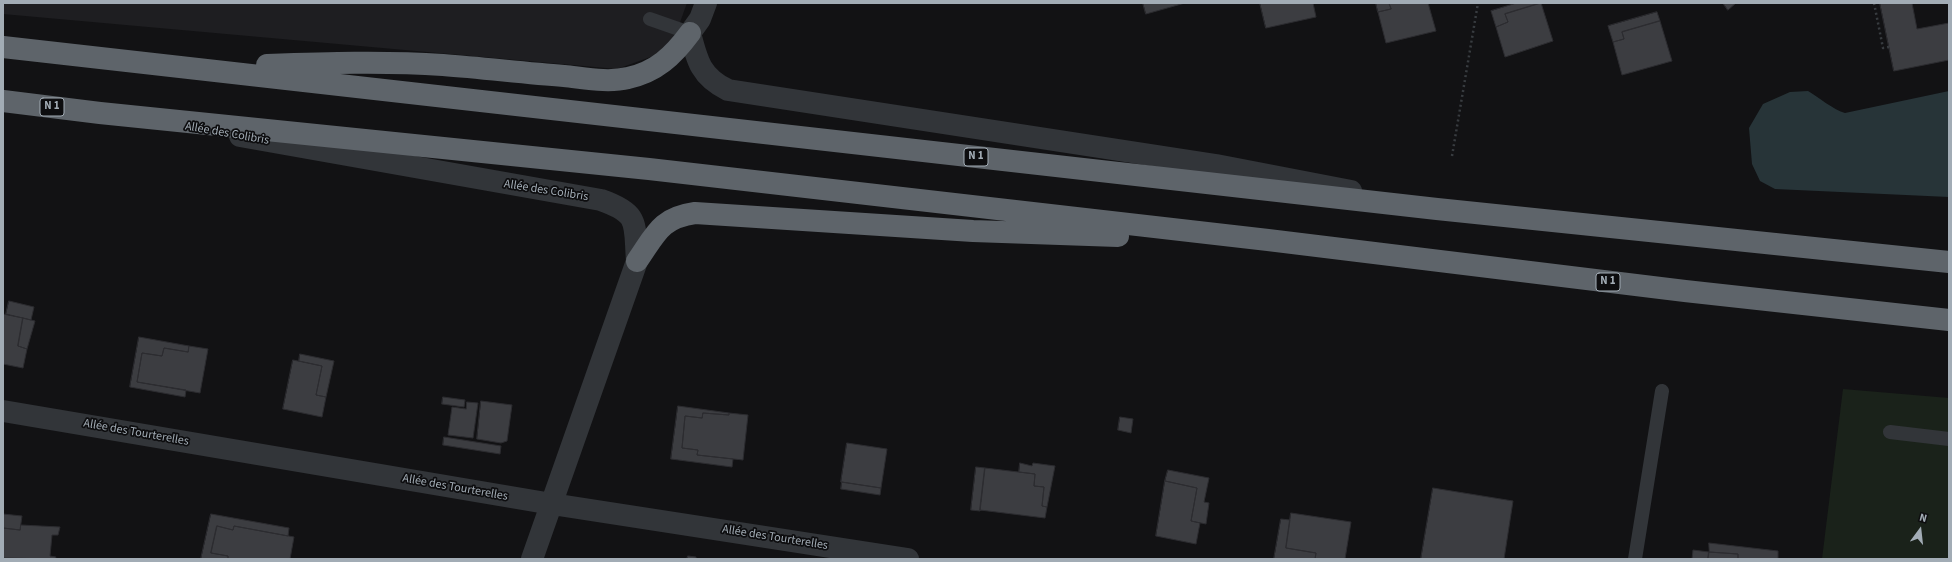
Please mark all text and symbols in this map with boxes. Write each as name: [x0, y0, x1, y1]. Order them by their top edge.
road number: N 1: [40, 98, 64, 116]
street label: Allée des Colibris: [184, 120, 270, 148]
road number: N 1: [964, 148, 988, 166]
street label: Allée des Colibris: [503, 177, 589, 205]
road number: N 1: [1596, 273, 1620, 291]
street label: Allée des Tourterelles: [82, 417, 190, 449]
street label: Allée des Tourterelles: [401, 472, 509, 504]
north arrow: [1900, 510, 1940, 550]
text: N: [1918, 510, 1929, 526]
street label: Allée des Tourterelles: [721, 523, 829, 553]

